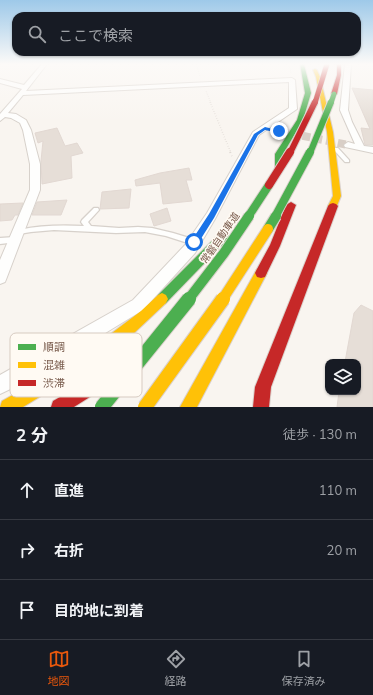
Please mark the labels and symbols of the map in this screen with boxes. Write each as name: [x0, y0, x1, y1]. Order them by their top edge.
route end: [270, 122, 288, 140]
street label: 常磐自動車道: [197, 210, 243, 266]
route start: [185, 233, 203, 251]
legend: [10, 333, 142, 397]
text: 順調: [43, 340, 65, 354]
text: 混雑: [43, 358, 65, 372]
text: 渋滞: [43, 376, 65, 390]

